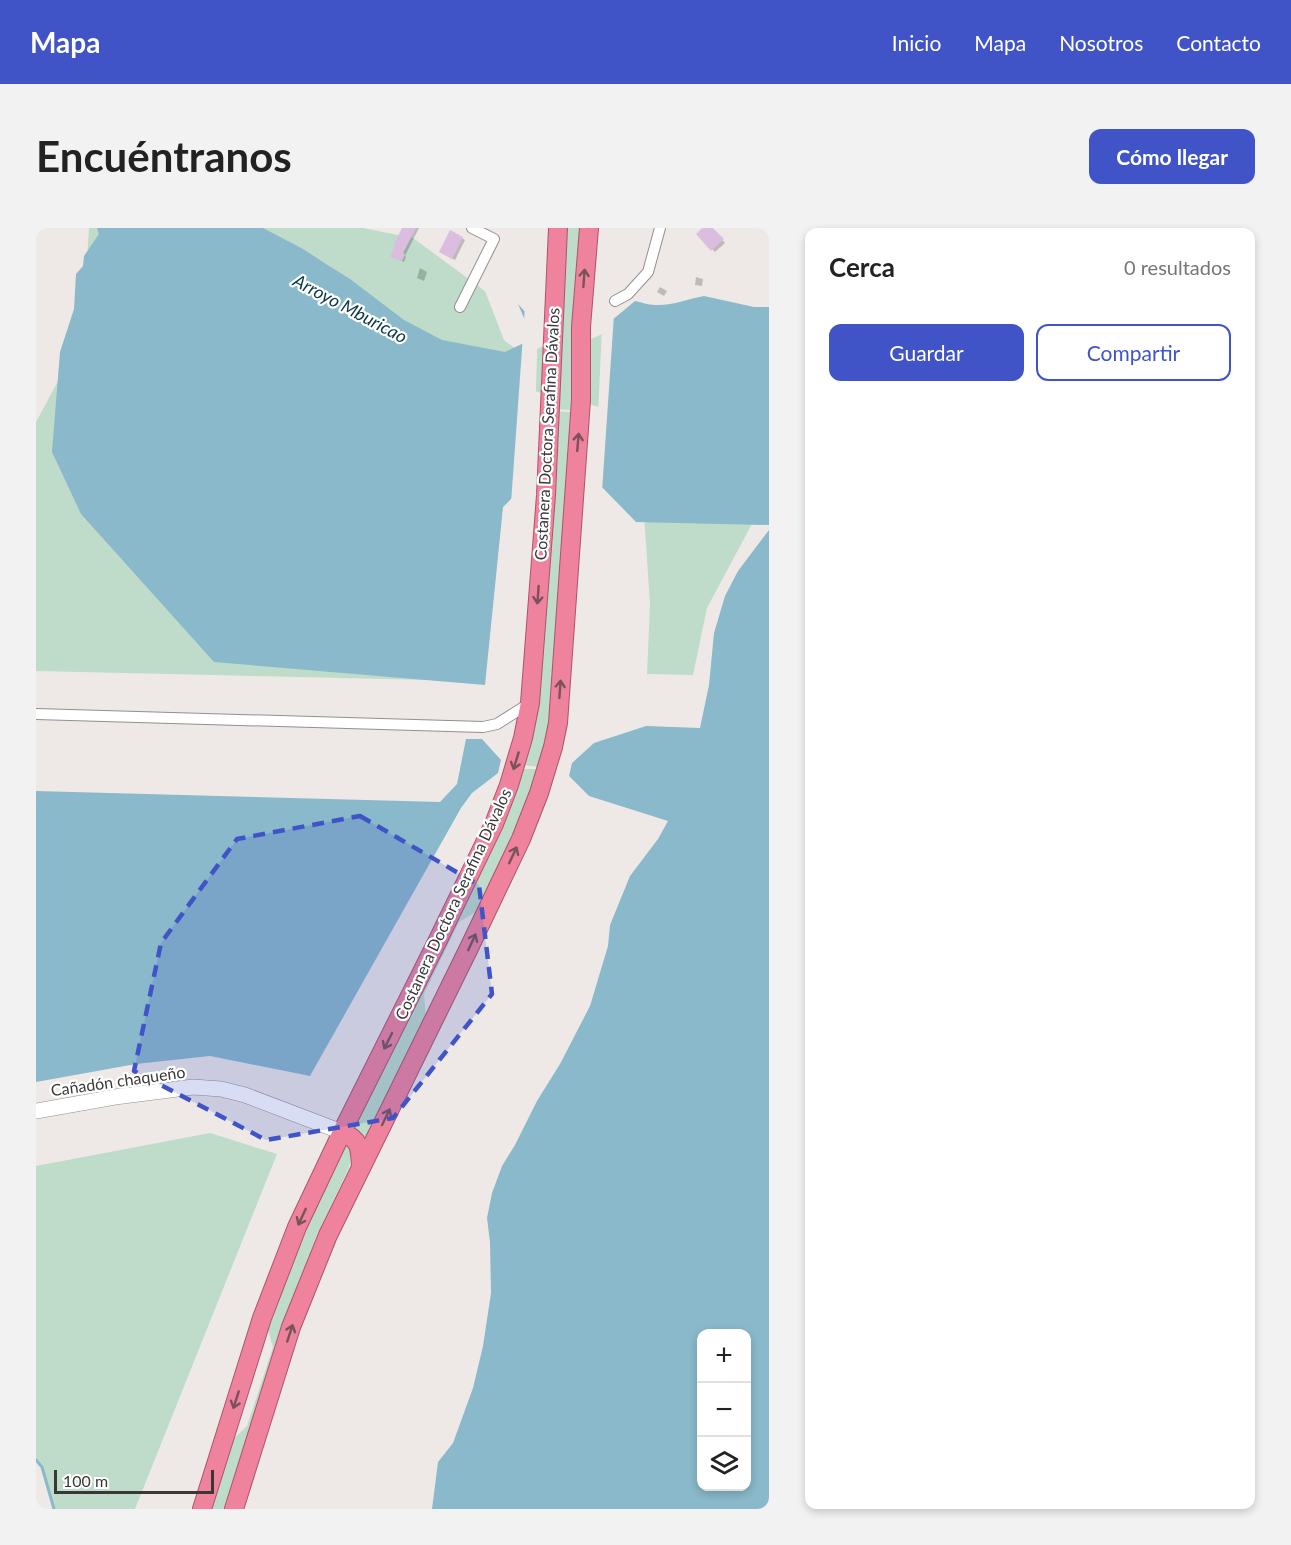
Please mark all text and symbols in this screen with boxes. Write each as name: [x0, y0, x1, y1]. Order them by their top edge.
text: Mapa: [30, 25, 100, 59]
text: Inicio: [892, 30, 941, 55]
text: Mapa: [974, 30, 1026, 55]
text: Nosotros: [1059, 30, 1143, 55]
text: Contacto: [1176, 30, 1261, 55]
button: Cómo llegar: [1089, 129, 1255, 184]
text: Encuéntranos: [36, 131, 292, 181]
text: Cerca: [829, 251, 895, 283]
text: 0 resultados: [1124, 255, 1231, 279]
water label: Arroyo Mburicao: [289, 268, 411, 347]
one-way arrow: [579, 268, 590, 288]
street label: Costanera Doctora Serafina Dávalos: [530, 307, 563, 561]
button: Guardar: [829, 324, 1024, 381]
button: Compartir: [1036, 324, 1231, 381]
one-way arrow: [573, 433, 584, 453]
one-way arrow: [532, 585, 543, 605]
one-way arrow: [555, 679, 566, 699]
one-way arrow: [510, 751, 521, 770]
street label: Costanera Doctora Serafina Dávalos: [390, 785, 515, 1022]
one-way arrow: [508, 846, 520, 864]
one-way arrow: [467, 933, 479, 951]
one-way arrow: [381, 1032, 393, 1050]
street label: Cañadón chaqueño: [50, 1062, 186, 1099]
one-way arrow: [381, 1108, 393, 1126]
one-way arrow: [296, 1207, 308, 1225]
one-way arrow: [285, 1324, 296, 1343]
map controls: [697, 1329, 751, 1491]
button: +: [697, 1329, 751, 1383]
button: −: [697, 1383, 751, 1437]
one-way arrow: [230, 1390, 241, 1409]
button: layers: [697, 1437, 751, 1491]
scale bar: [54, 1467, 214, 1494]
text: 100 m: [63, 1471, 108, 1490]

